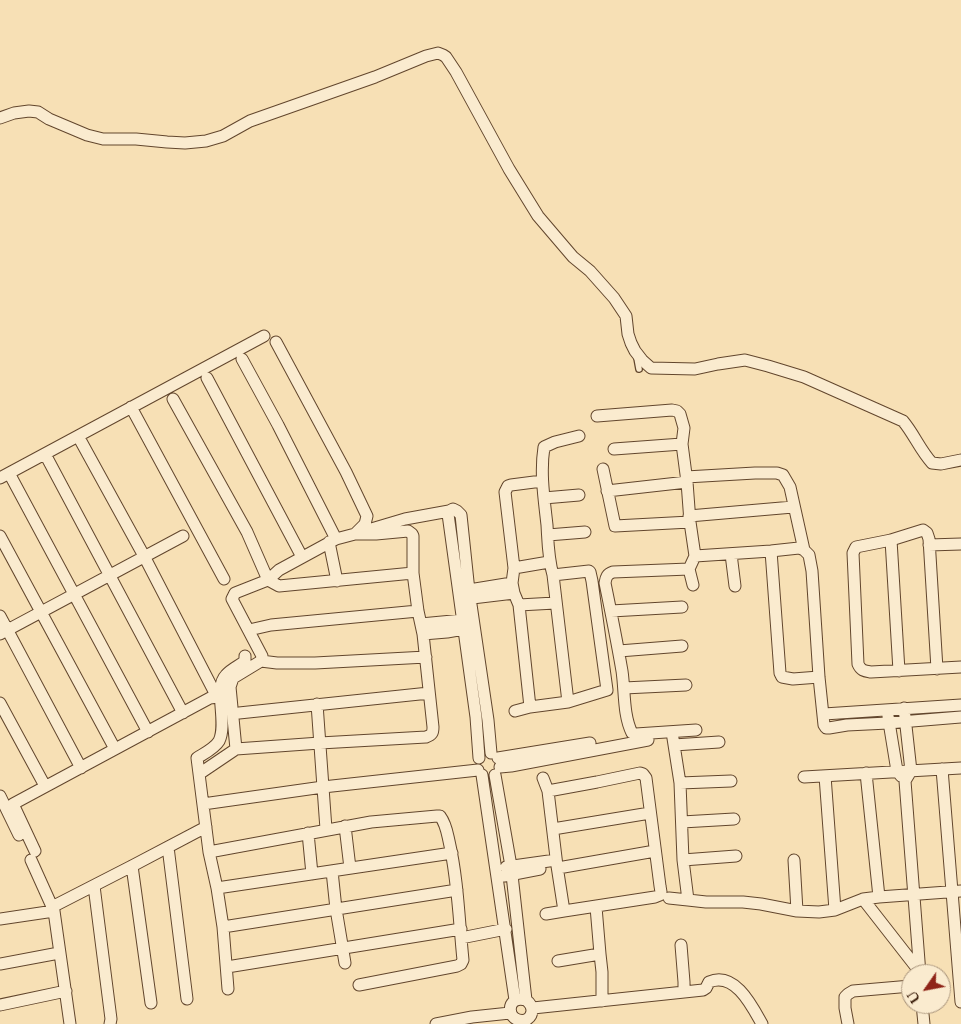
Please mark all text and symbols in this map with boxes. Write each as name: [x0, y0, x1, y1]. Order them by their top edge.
north arrow: [901, 964, 951, 1014]
text: U: [903, 987, 925, 1007]

